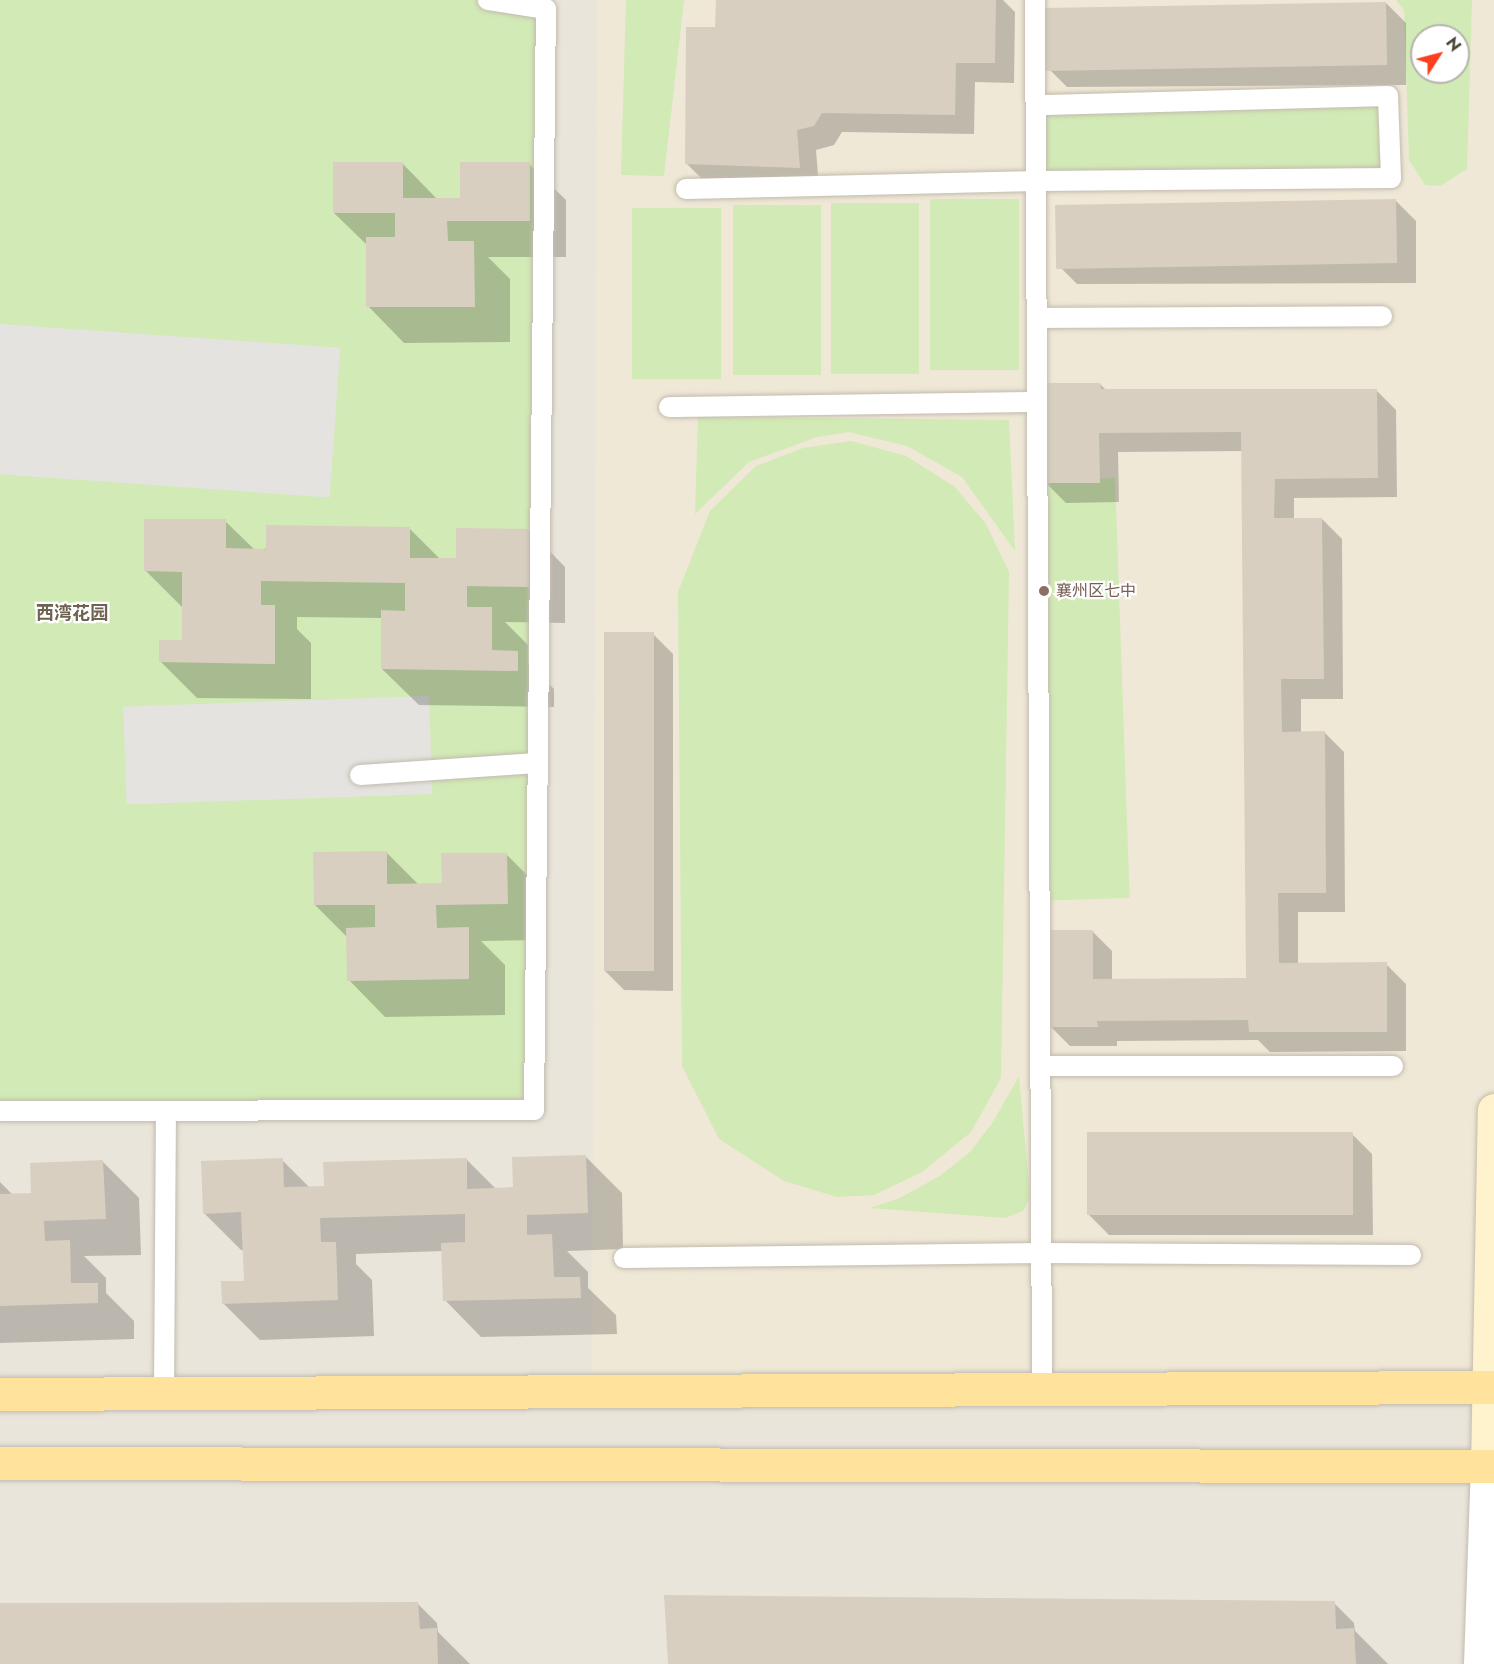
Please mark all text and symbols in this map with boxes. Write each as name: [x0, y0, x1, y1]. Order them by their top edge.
north arrow: [1410, 24, 1470, 84]
text: N: [1440, 32, 1466, 56]
place label: 襄州区七中: [1056, 581, 1136, 601]
marker: 襄州区七中: [1037, 584, 1051, 598]
district label: 西湾花园: [36, 602, 108, 624]

